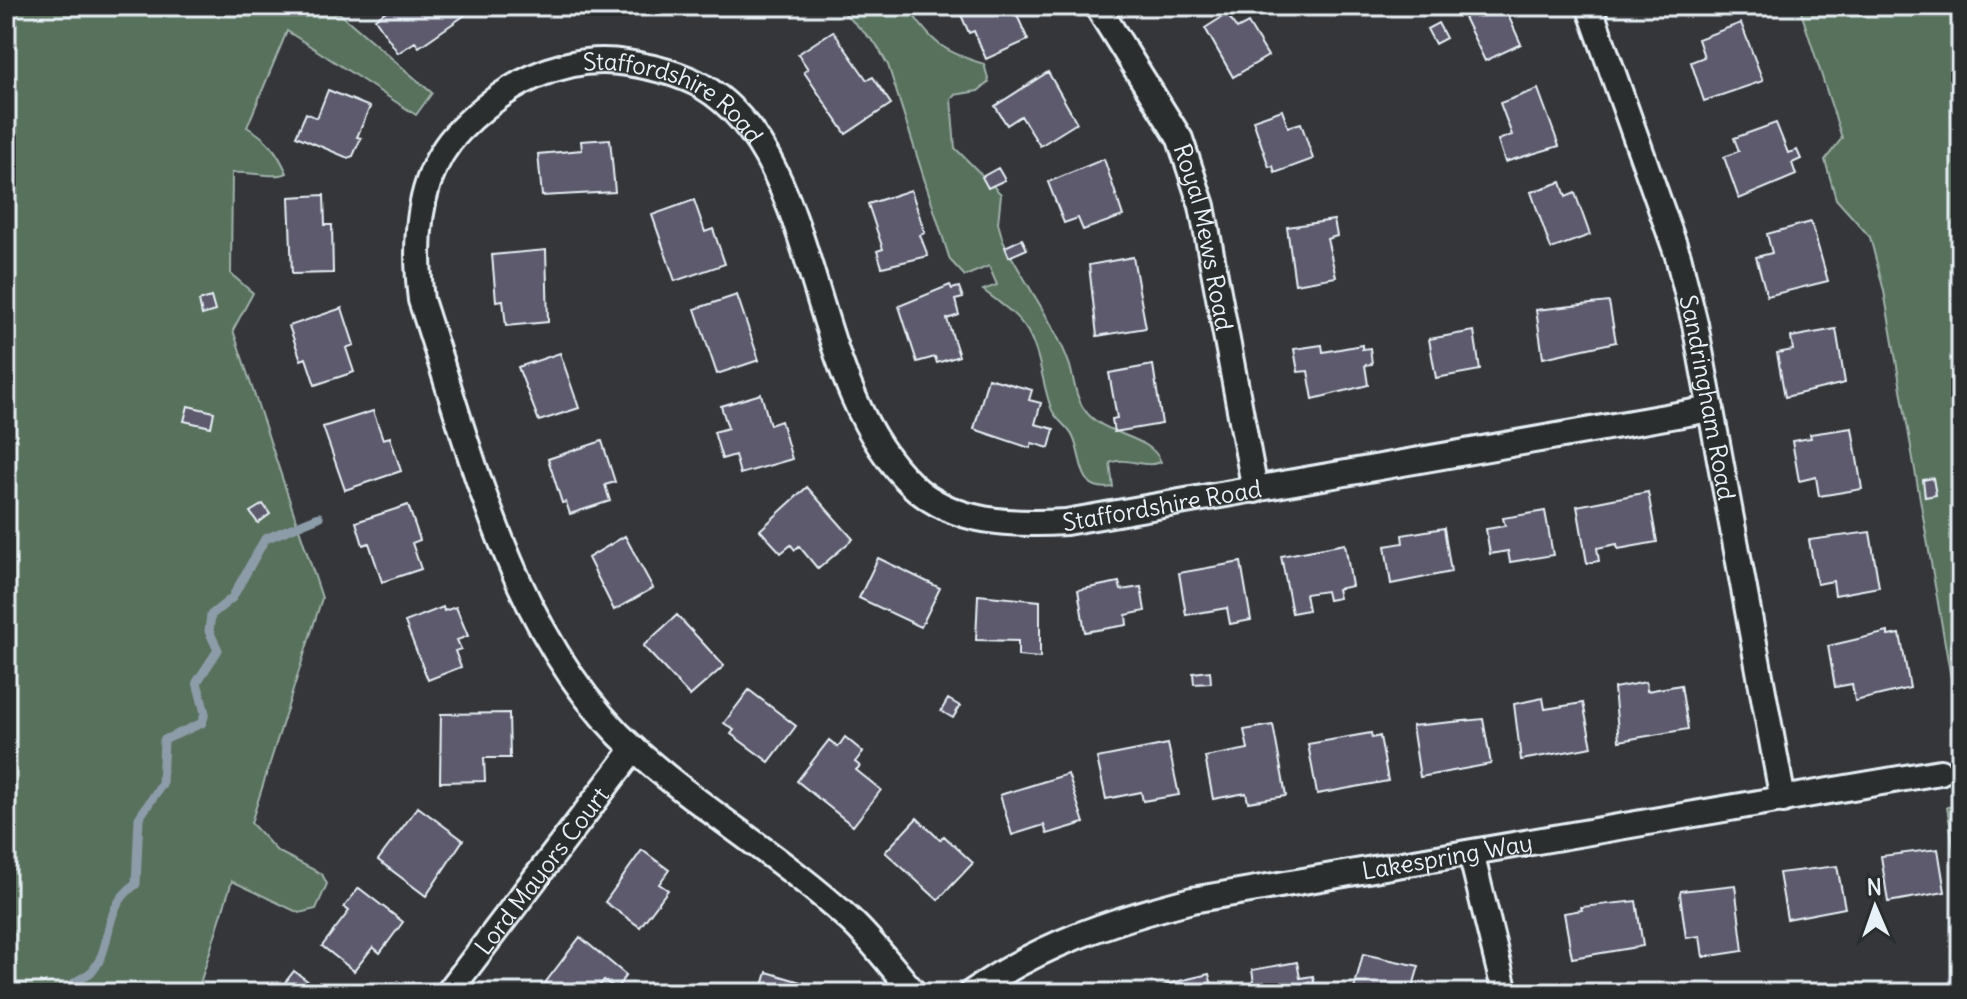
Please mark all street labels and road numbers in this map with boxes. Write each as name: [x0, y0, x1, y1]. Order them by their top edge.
street label: Staffordshire Road: [582, 46, 770, 149]
street label: Royal Mews Road: [1168, 140, 1240, 333]
street label: Sandringham Road: [1673, 292, 1742, 502]
street label: Staffordshire Road: [1060, 473, 1264, 537]
street label: Lord Mayors Court: [468, 781, 615, 960]
street label: Lakespring Way: [1359, 827, 1535, 886]

